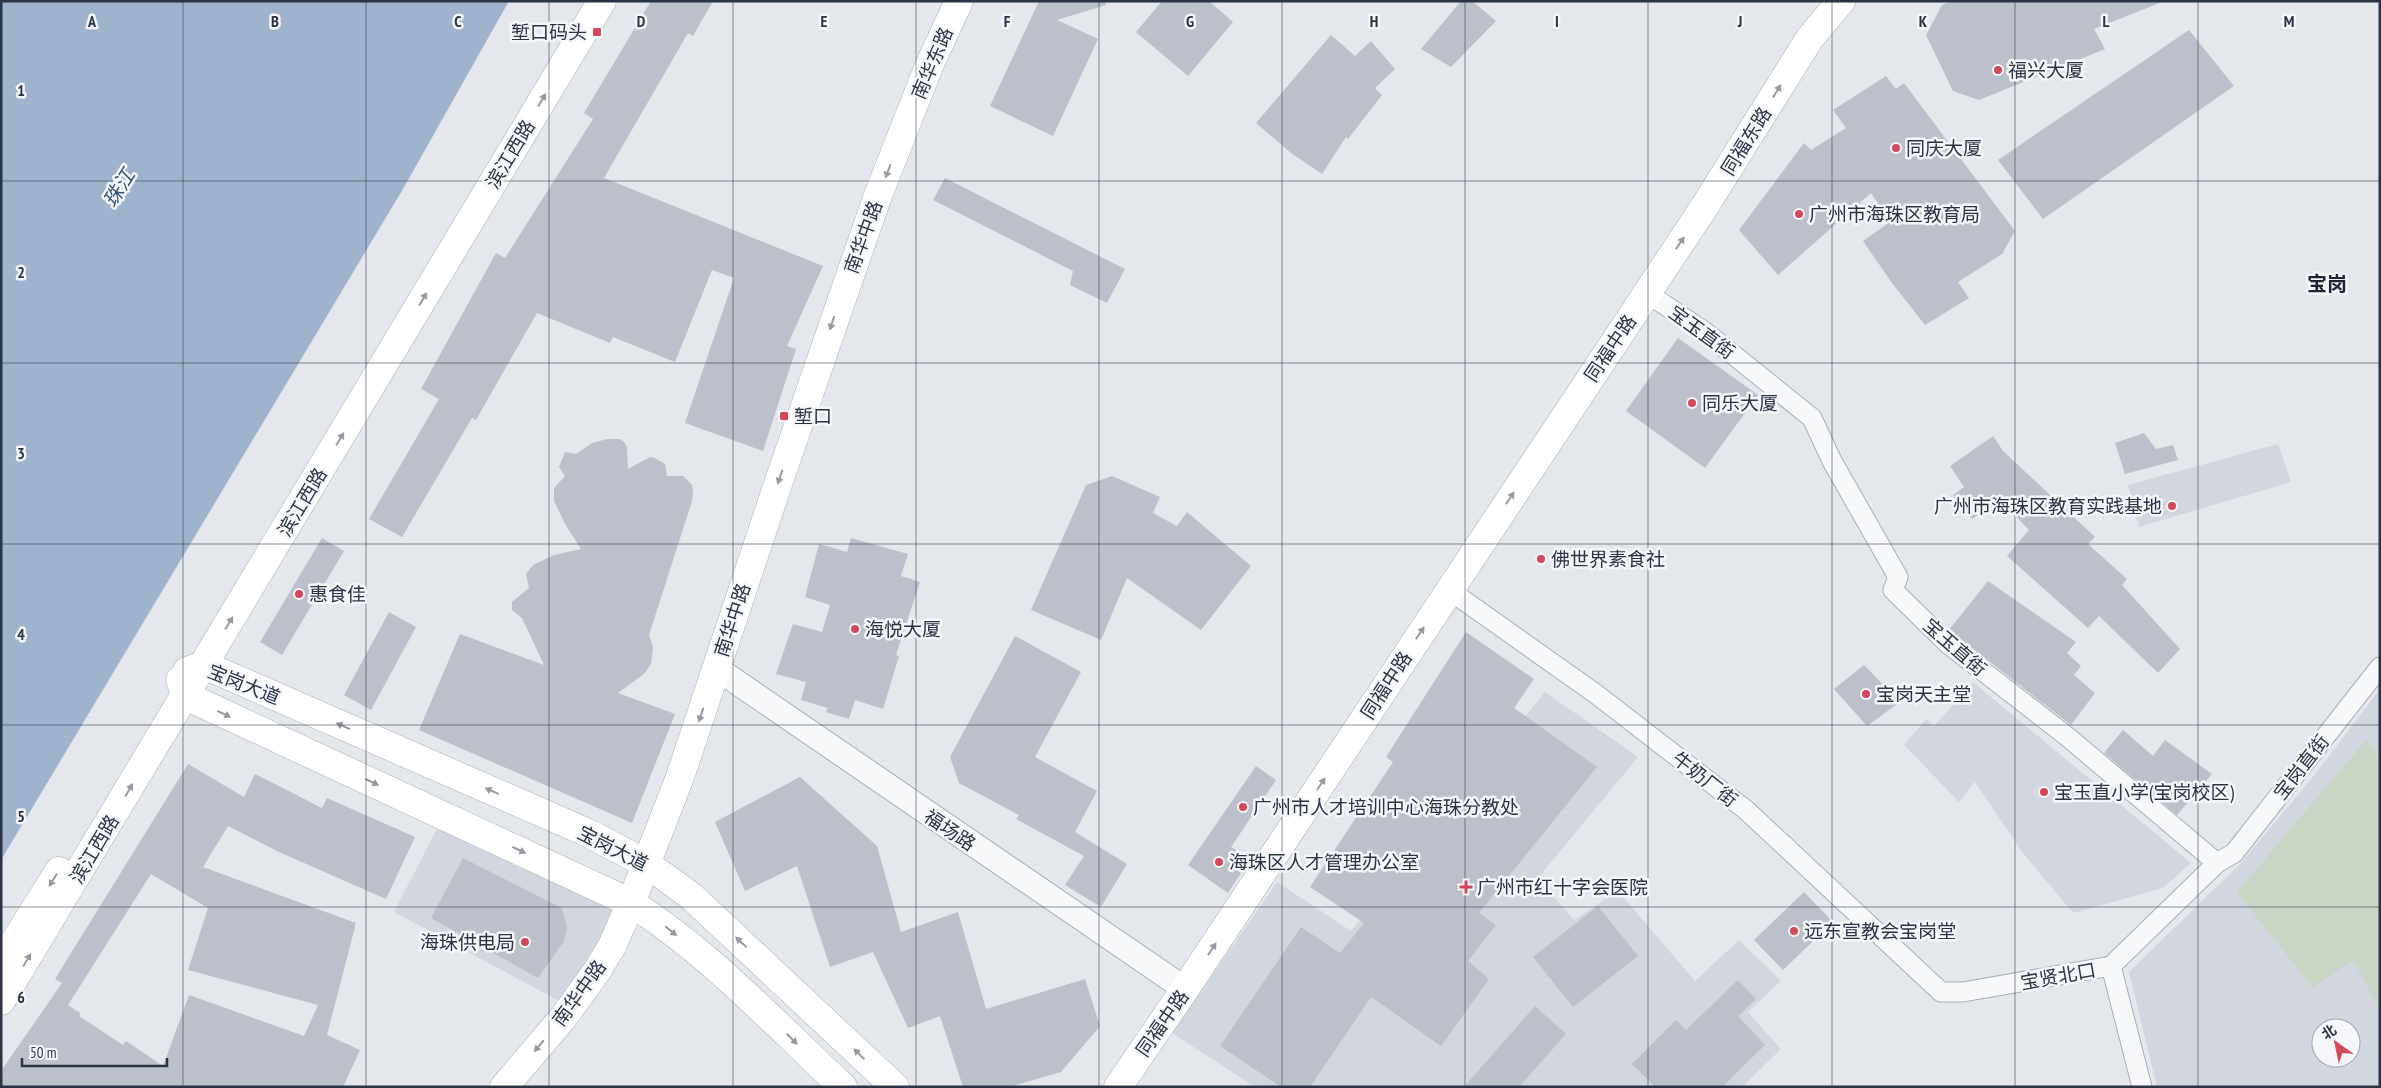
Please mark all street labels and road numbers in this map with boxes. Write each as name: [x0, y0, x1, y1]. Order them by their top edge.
street label: 南华东路: [906, 23, 958, 103]
street label: 同福东路: [1716, 102, 1776, 180]
street label: 滨江西路: [480, 115, 540, 193]
street label: 南华中路: [839, 197, 887, 277]
street label: 宝玉直街: [1664, 300, 1740, 364]
street label: 同福中路: [1579, 310, 1641, 386]
street label: 滨江西路: [272, 463, 332, 541]
street label: 南华中路: [709, 580, 755, 660]
street label: 宝玉直街: [1918, 613, 1992, 681]
street label: 同福中路: [1355, 647, 1417, 723]
street label: 宝岗大道: [204, 659, 284, 709]
street label: 宝岗直街: [2268, 730, 2334, 804]
street label: 牛奶厂街: [1668, 746, 1742, 812]
street label: 福场路: [920, 804, 980, 856]
street label: 滨江西路: [64, 810, 124, 888]
street label: 宝岗大道: [574, 820, 652, 876]
street label: 南华中路: [547, 955, 611, 1031]
street label: 宝贤北口: [2018, 958, 2098, 994]
street label: 同福中路: [1130, 985, 1194, 1061]

